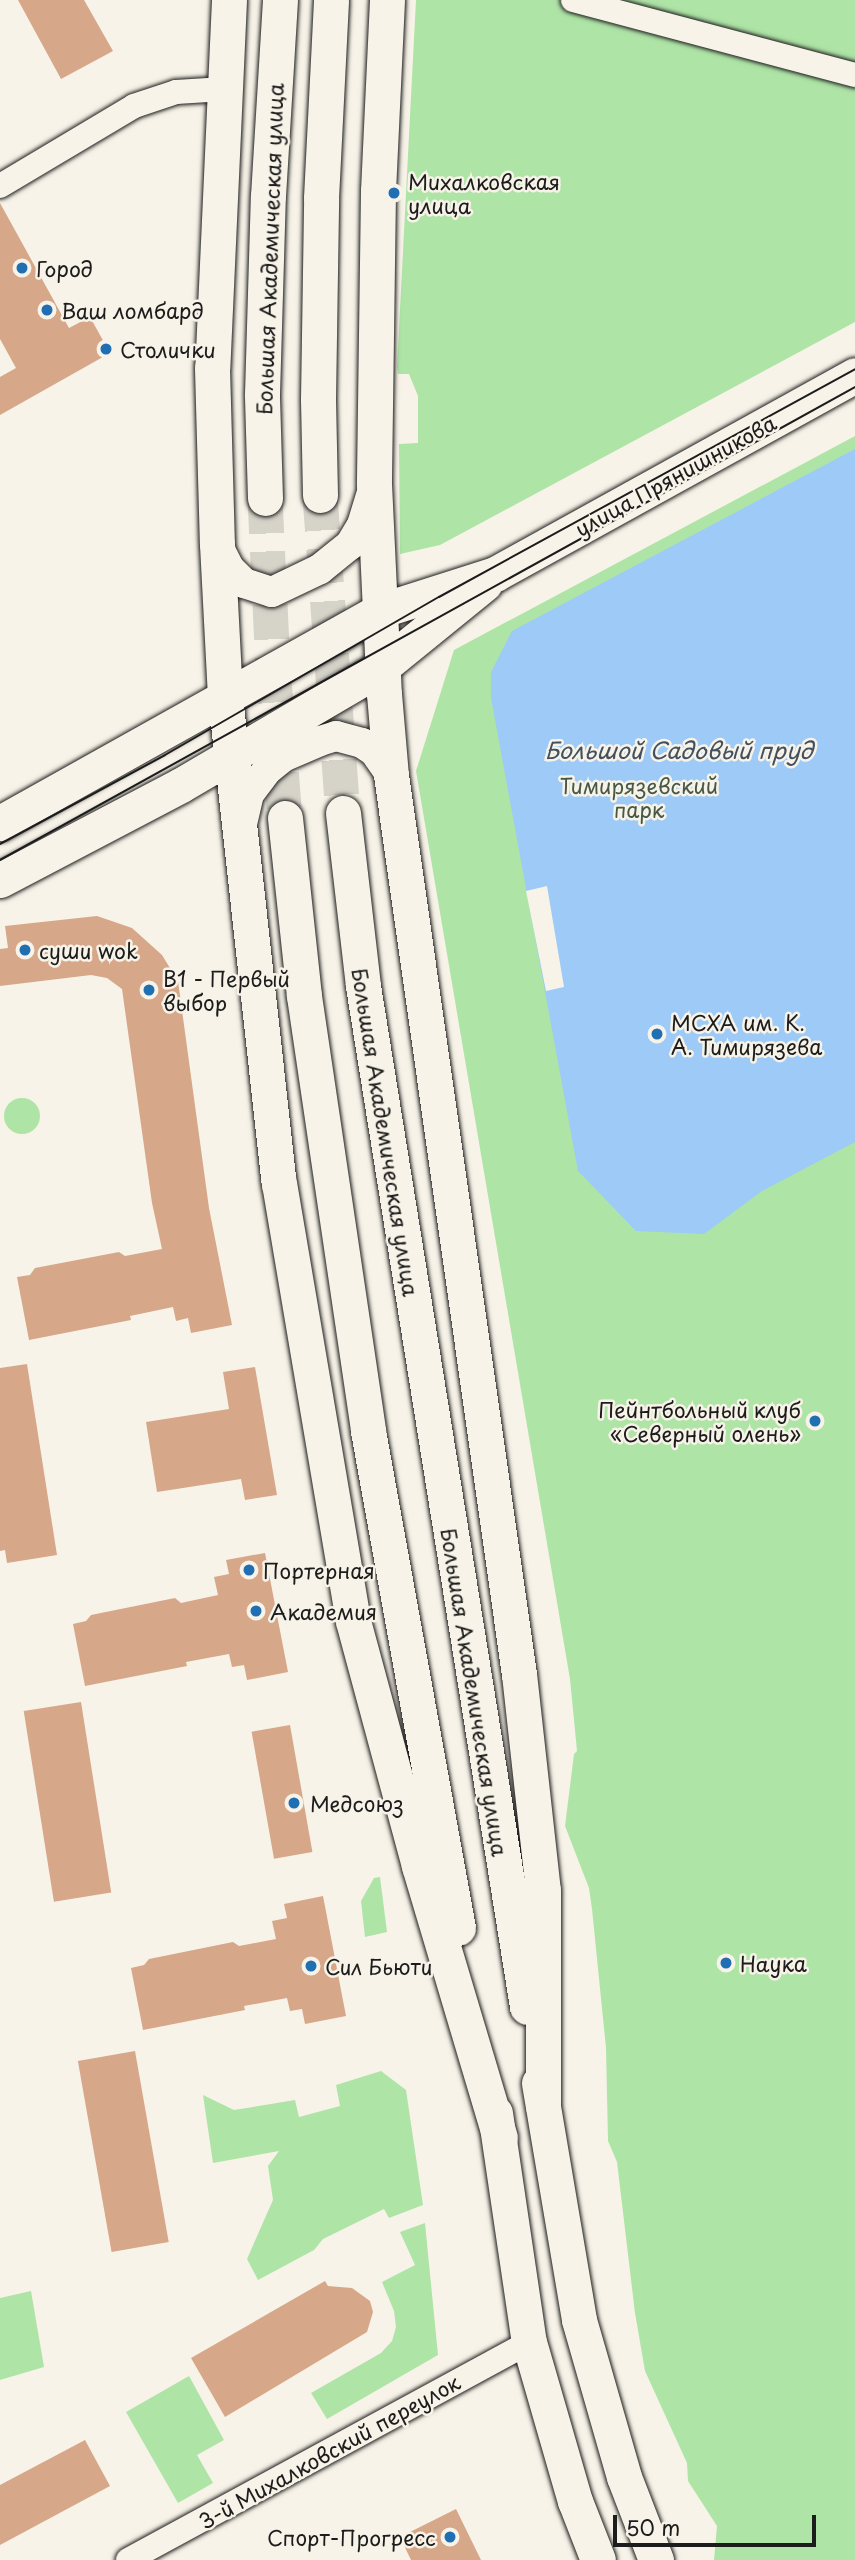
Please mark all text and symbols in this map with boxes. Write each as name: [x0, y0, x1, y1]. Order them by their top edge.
street label: Большая Академическая улица: [251, 82, 287, 416]
place label: Михалковская улица: [408, 168, 560, 218]
marker: Михалковская улица: [386, 185, 402, 201]
place label: Город: [36, 255, 93, 281]
marker: Город: [14, 260, 30, 276]
place label: Ваш ломбард: [61, 297, 203, 323]
marker: Ваш ломбард: [39, 302, 55, 318]
place label: Столички: [120, 336, 216, 362]
marker: Столички: [98, 341, 114, 357]
street label: улица Прянишникова: [569, 409, 781, 541]
water label: Большой Садовый пруд: [545, 736, 813, 764]
park label: Тимирязевский парк: [560, 772, 718, 822]
place label: суши wok: [39, 937, 138, 963]
marker: суши wok: [17, 942, 33, 958]
place label: В1 - Первый выбор: [163, 965, 290, 1015]
street label: Большая Академическая улица: [348, 966, 424, 1298]
marker: В1 - Первый выбор: [141, 982, 157, 998]
place label: МСХА им. К. А. Тимирязева: [671, 1009, 823, 1059]
marker: МСХА им. К. А. Тимирязева: [649, 1026, 665, 1042]
place label: Пейнтбольный клуб «Северный олень»: [597, 1396, 801, 1446]
marker: Пейнтбольный клуб «Северный олень»: [807, 1413, 823, 1429]
street label: Большая Академическая улица: [437, 1526, 513, 1858]
place label: Портерная: [263, 1557, 375, 1583]
marker: Портерная: [241, 1562, 257, 1578]
place label: Академия: [270, 1598, 377, 1624]
marker: Академия: [248, 1603, 264, 1619]
place label: Медсоюз: [310, 1790, 404, 1816]
marker: Медсоюз: [284, 1793, 304, 1813]
place label: Наука: [740, 1950, 807, 1976]
place label: Сил Бьюти: [325, 1953, 433, 1979]
marker: Наука: [718, 1955, 734, 1971]
marker: Сил Бьюти: [303, 1958, 319, 1974]
street label: 3-й Михалковский переулок: [193, 2368, 465, 2534]
scale bar: [617, 2500, 820, 2544]
text: 50 m: [626, 2511, 680, 2543]
place label: Спорт-Прогресс: [267, 2524, 436, 2550]
marker: Спорт-Прогресс: [442, 2529, 458, 2545]

